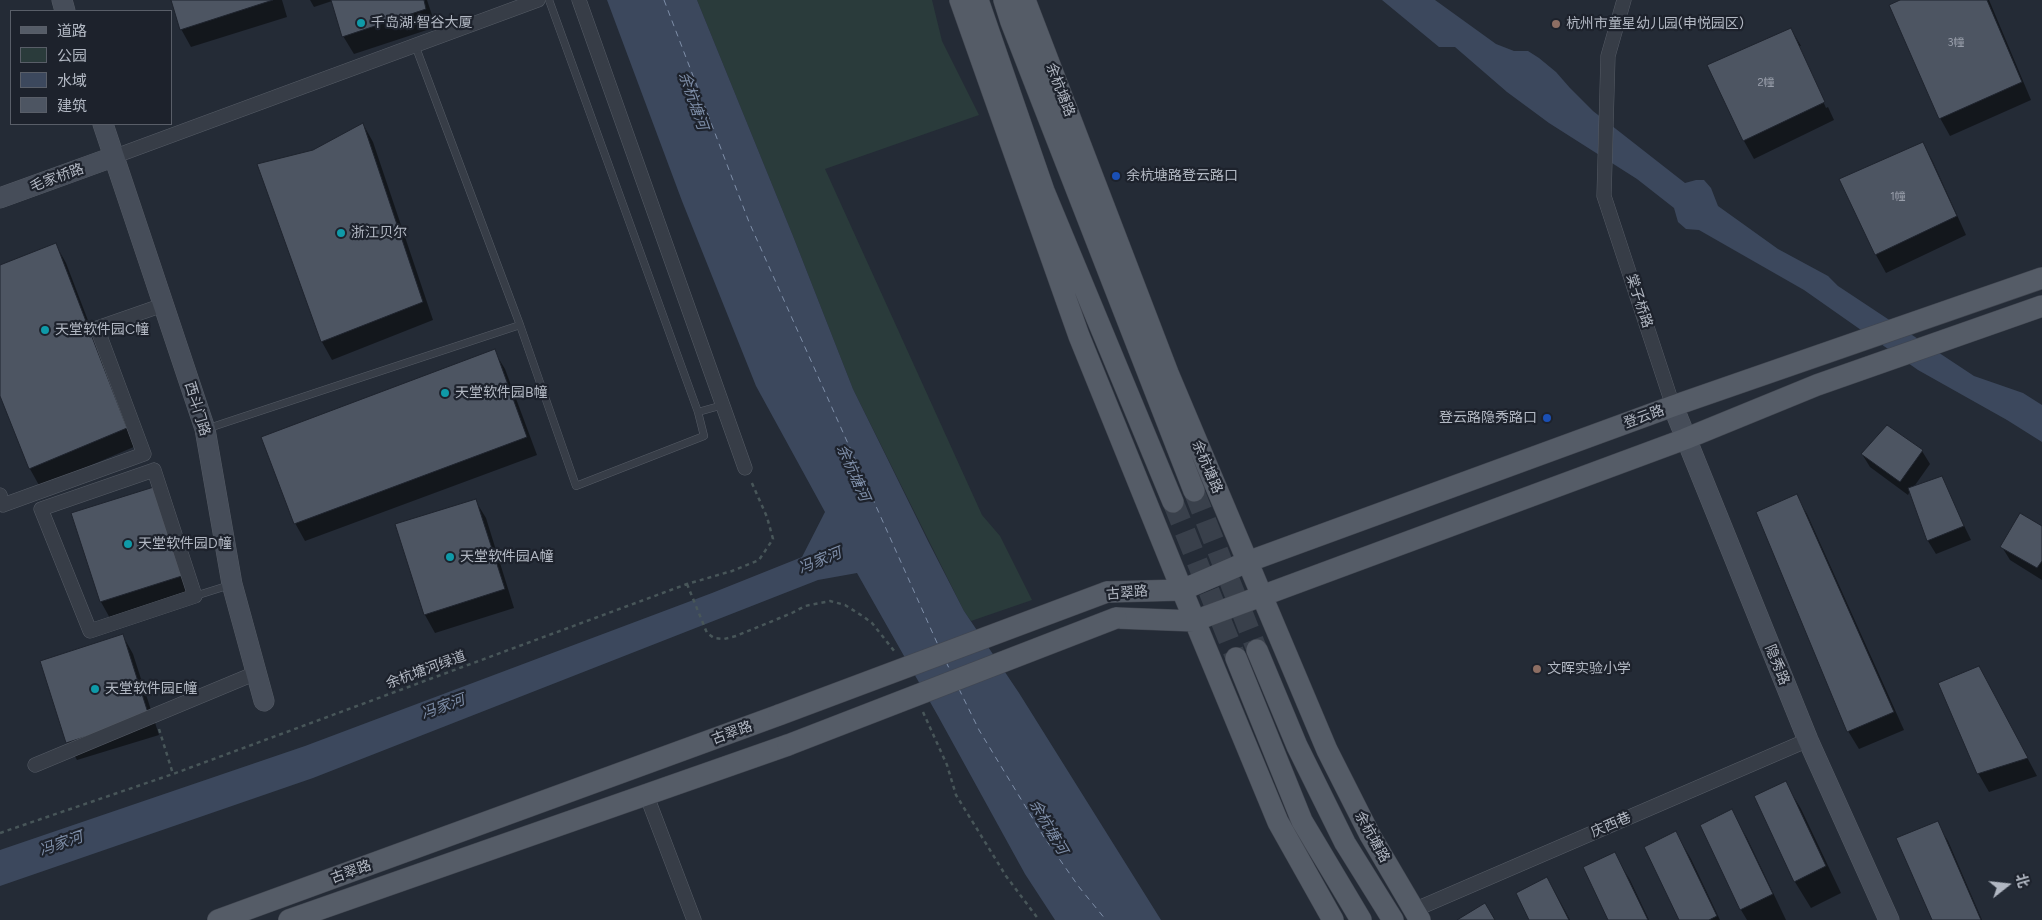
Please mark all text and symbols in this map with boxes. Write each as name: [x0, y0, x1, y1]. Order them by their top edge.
legend: [10, 10, 172, 125]
place label: 千岛湖·智谷大厦: [371, 15, 473, 31]
place label: 杭州市童星幼儿园(申悦园区): [1566, 16, 1744, 32]
marker: 千岛湖·智谷大厦: [355, 17, 367, 29]
marker: 杭州市童星幼儿园(申悦园区): [1550, 18, 1562, 30]
text: 道路: [57, 22, 87, 40]
house number: 3幢: [1948, 36, 1964, 50]
text: 公园: [57, 47, 87, 65]
street label: 余杭塘路: [1042, 61, 1078, 119]
water label: 余杭塘河: [675, 70, 711, 132]
text: 水域: [57, 72, 87, 90]
house number: 2幢: [1757, 76, 1775, 90]
text: 建筑: [57, 97, 87, 115]
street label: 毛家桥路: [28, 161, 86, 195]
place label: 余杭塘路登云路口: [1126, 168, 1238, 184]
marker: 余杭塘路登云路口: [1110, 170, 1122, 182]
house number: 1幢: [1890, 190, 1906, 204]
place label: 浙江贝尔: [351, 225, 407, 241]
marker: 浙江贝尔: [335, 227, 347, 239]
street label: 棠子桥路: [1622, 272, 1656, 330]
place label: 天堂软件园C幢: [55, 322, 149, 338]
marker: 天堂软件园C幢: [39, 324, 51, 336]
street label: 西斗门路: [181, 380, 213, 438]
place label: 天堂软件园B幢: [455, 385, 548, 401]
marker: 天堂软件园B幢: [439, 387, 451, 399]
street label: 登云路: [1621, 402, 1667, 432]
place label: 登云路隐秀路口: [1439, 410, 1537, 426]
marker: 登云路隐秀路口: [1541, 412, 1553, 424]
street label: 余杭塘路: [1188, 438, 1226, 496]
water label: 余杭塘河: [833, 442, 873, 504]
place label: 天堂软件园D幢: [138, 536, 232, 552]
marker: 天堂软件园D幢: [122, 538, 134, 550]
water label: 冯家河: [796, 544, 844, 578]
place label: 天堂软件园A幢: [460, 549, 553, 565]
marker: 天堂软件园A幢: [444, 551, 456, 563]
street label: 古翠路: [1105, 583, 1149, 603]
street label: 隐秀路: [1761, 642, 1793, 688]
street label: 余杭塘河绿道: [384, 648, 468, 692]
place label: 文晖实验小学: [1547, 661, 1631, 677]
marker: 文晖实验小学: [1531, 663, 1543, 675]
place label: 天堂软件园E幢: [105, 681, 197, 697]
marker: 天堂软件园E幢: [89, 683, 101, 695]
water label: 冯家河: [419, 691, 467, 723]
street label: 古翠路: [709, 718, 755, 748]
water label: 余杭塘河: [1025, 797, 1071, 857]
street label: 余杭塘路: [1351, 808, 1393, 866]
street label: 庆西巷: [1588, 809, 1634, 841]
water label: 冯家河: [37, 828, 85, 860]
street label: 古翠路: [328, 857, 374, 887]
north arrow: [1982, 860, 2032, 910]
text: 北: [2012, 872, 2032, 890]

